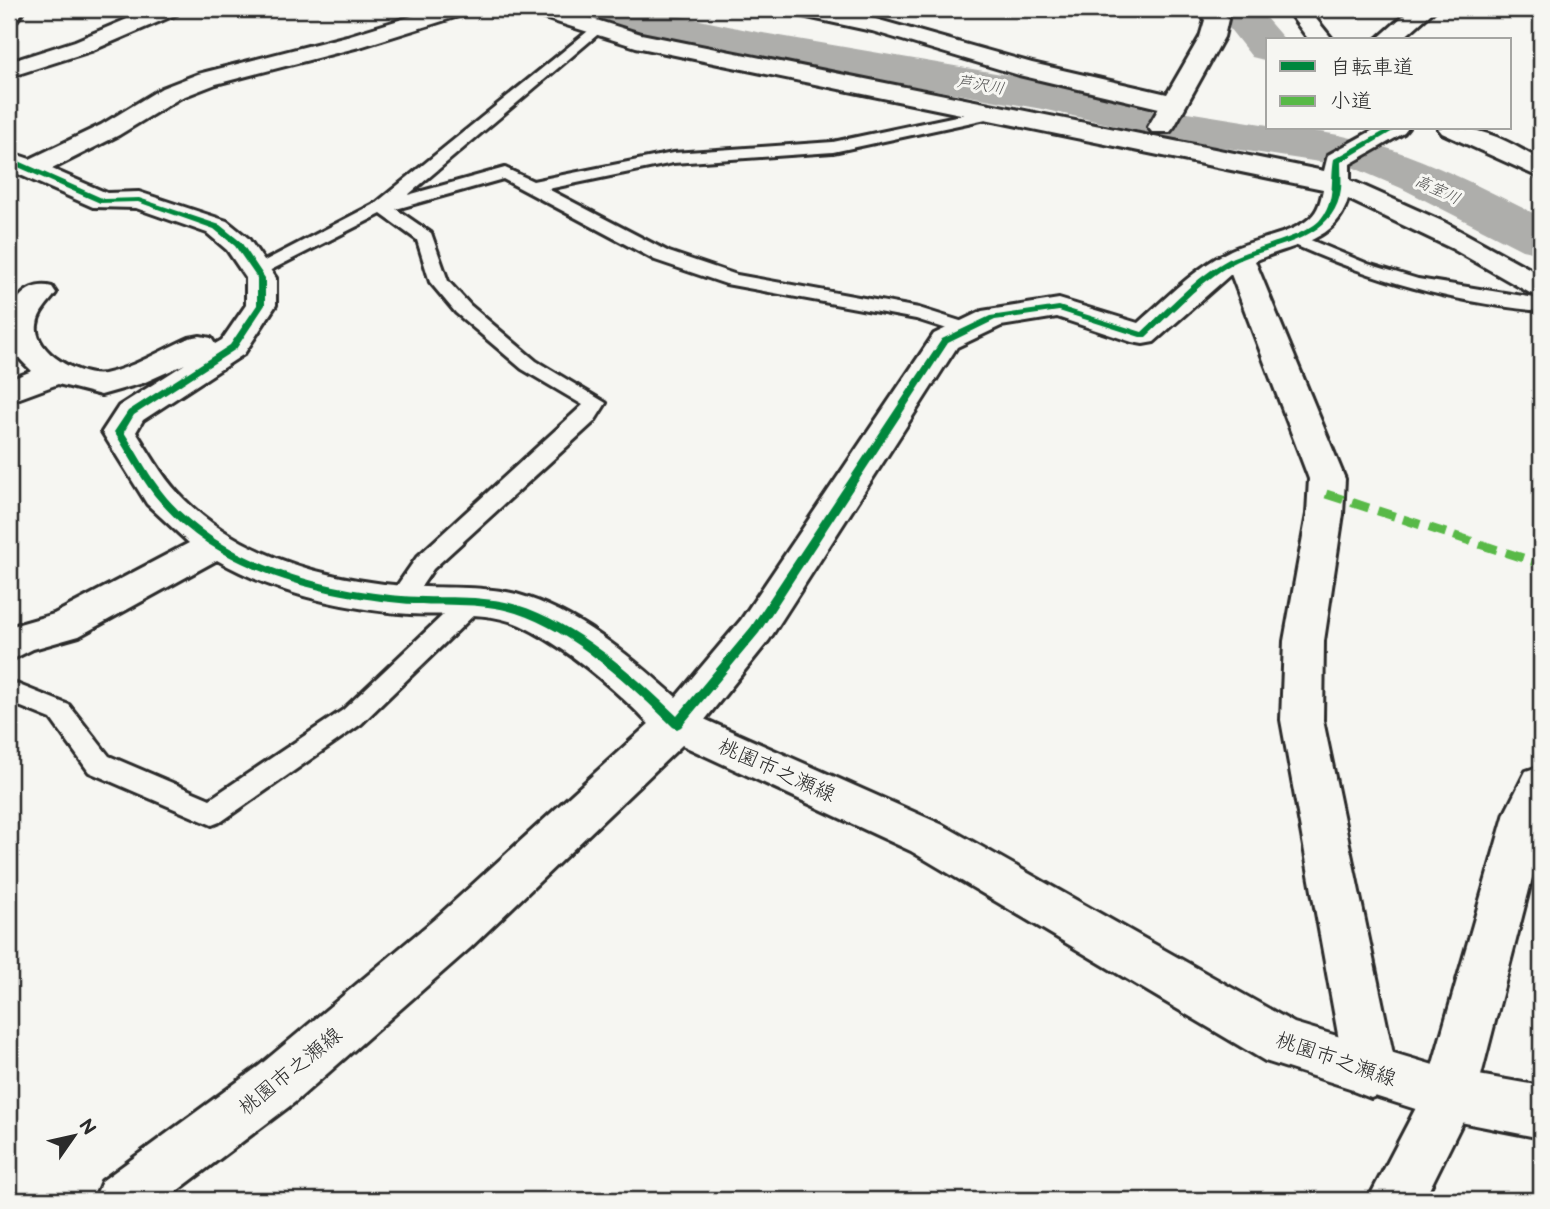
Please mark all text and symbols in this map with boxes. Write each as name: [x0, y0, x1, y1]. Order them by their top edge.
legend: [1266, 38, 1512, 130]
text: 自転車道: [1330, 55, 1414, 80]
water label: 芦沢川: [955, 72, 1006, 99]
text: 小道: [1330, 89, 1372, 114]
water label: 高室川: [1412, 172, 1463, 209]
street label: 桃園市之瀬線: [714, 733, 839, 808]
street label: 桃園市之瀬線: [233, 1022, 347, 1121]
street label: 桃園市之瀬線: [1272, 1027, 1399, 1092]
north arrow: [38, 1100, 108, 1170]
text: N: [73, 1115, 100, 1140]

